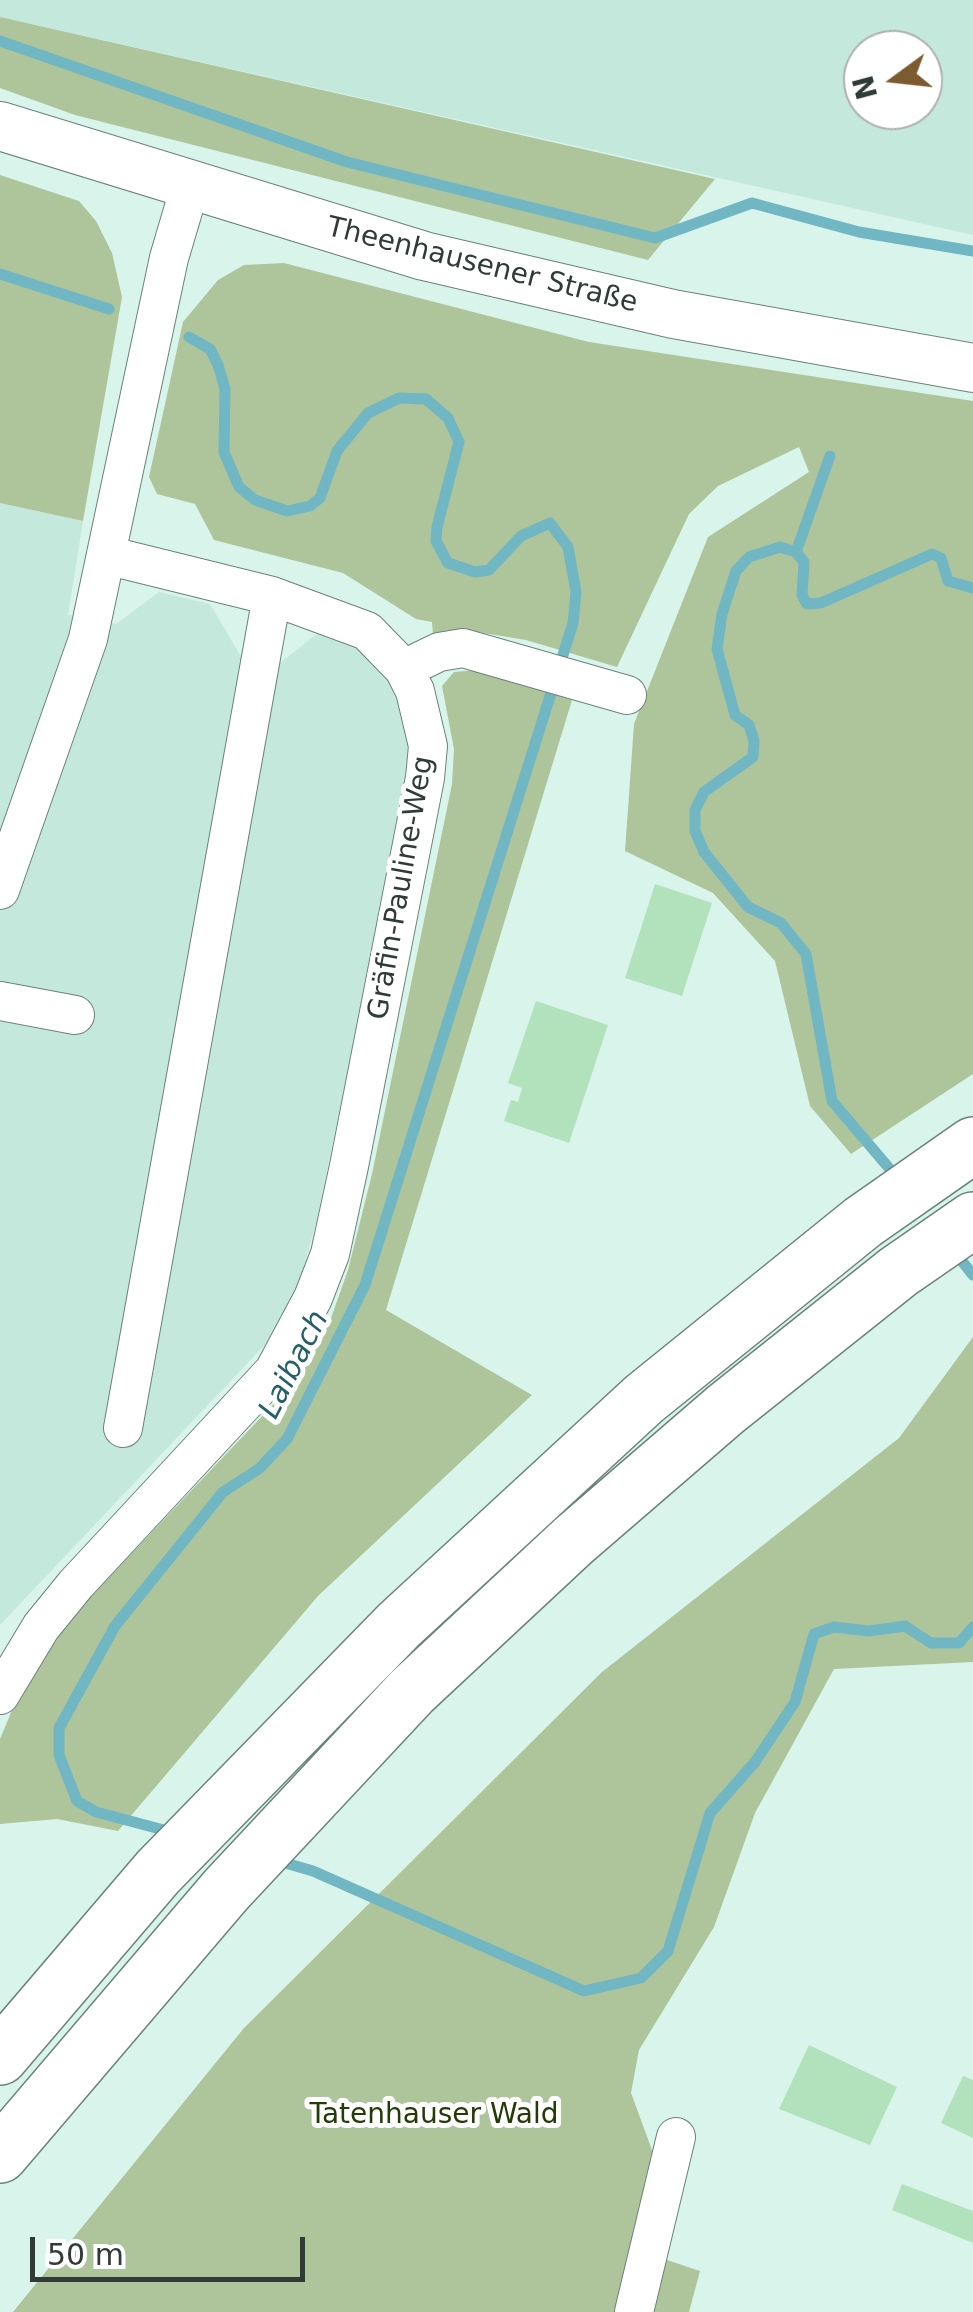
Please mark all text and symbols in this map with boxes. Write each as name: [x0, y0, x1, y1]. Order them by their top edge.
north arrow: [843, 30, 943, 130]
text: N: [847, 72, 884, 103]
street label: Theenhausener Straße: [323, 211, 641, 321]
street label: Gräfin-Pauline-Weg: [362, 754, 442, 1022]
water label: Laibach: [253, 1305, 337, 1425]
park label: Tatenhauser Wald: [309, 2099, 559, 2133]
scale bar: [35, 2217, 310, 2279]
text: 50 m: [47, 2237, 124, 2272]

